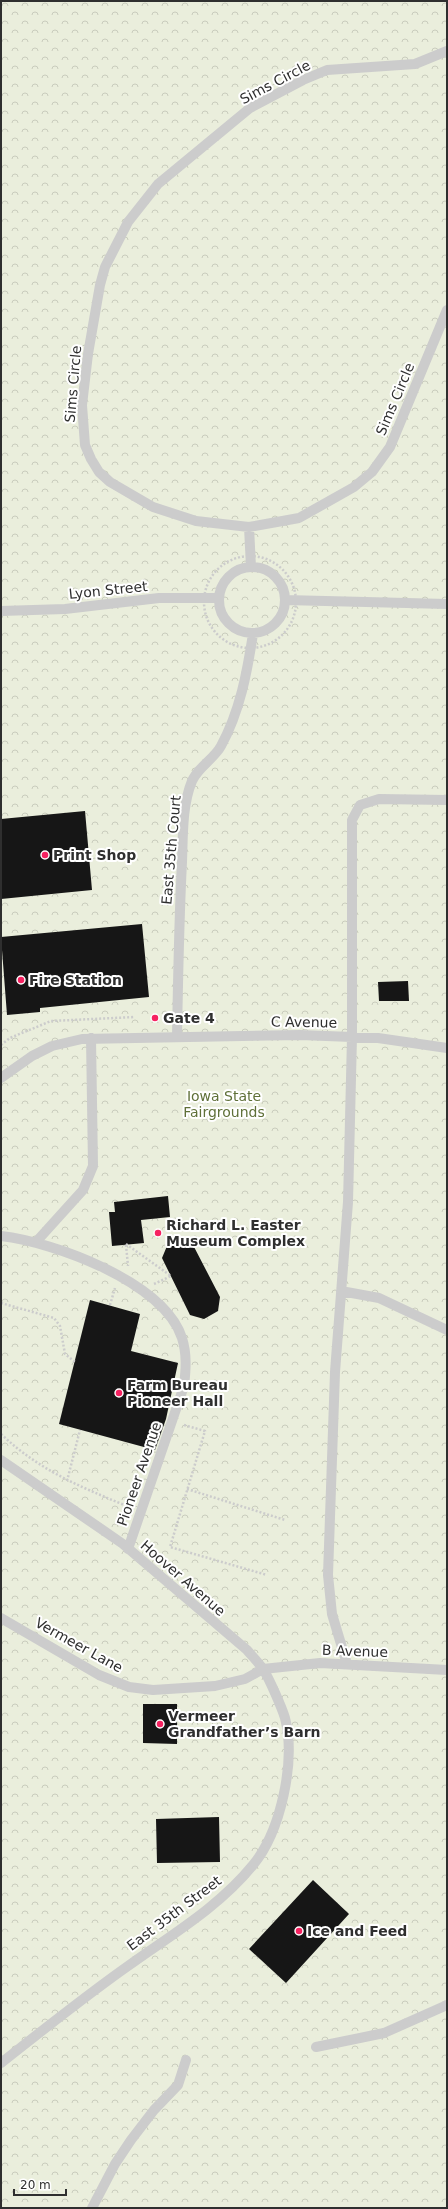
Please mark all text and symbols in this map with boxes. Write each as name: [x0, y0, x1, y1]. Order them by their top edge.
street label: Sims Circle: [237, 57, 313, 107]
street label: Sims Circle: [62, 345, 84, 423]
street label: Sims Circle: [372, 360, 418, 438]
street label: Lyon Street: [68, 578, 149, 602]
street label: East 35th Court: [158, 794, 184, 905]
place label: Print Shop: [53, 847, 136, 863]
marker: Print Shop: [40, 850, 50, 860]
place label: Fire Station: [29, 972, 122, 988]
marker: Fire Station: [16, 975, 26, 985]
place label: Gate 4: [163, 1010, 215, 1026]
marker: Gate 4: [150, 1013, 160, 1023]
street label: C Avenue: [271, 1013, 337, 1031]
park label: Iowa State Fairgrounds: [183, 1088, 265, 1120]
place label: Richard L. Easter Museum Complex: [166, 1217, 305, 1249]
marker: Richard L. Easter Museum Complex: [153, 1228, 163, 1238]
place label: Farm Bureau Pioneer Hall: [127, 1377, 228, 1409]
marker: Farm Bureau Pioneer Hall: [114, 1388, 124, 1398]
street label: Pioneer Avenue: [114, 1420, 164, 1528]
street label: Hoover Avenue: [137, 1537, 229, 1619]
street label: Vermeer Lane: [32, 1614, 126, 1676]
street label: B Avenue: [322, 1642, 388, 1660]
place label: Vermeer Grandfather’s Barn: [168, 1708, 321, 1740]
marker: Vermeer Grandfather’s Barn: [155, 1719, 165, 1729]
street label: East 35th Street: [124, 1872, 225, 1954]
place label: Ice and Feed: [307, 1923, 407, 1939]
marker: Ice and Feed: [294, 1926, 304, 1936]
scale bar: [14, 2171, 66, 2197]
text: 20 m: [20, 2178, 51, 2192]

